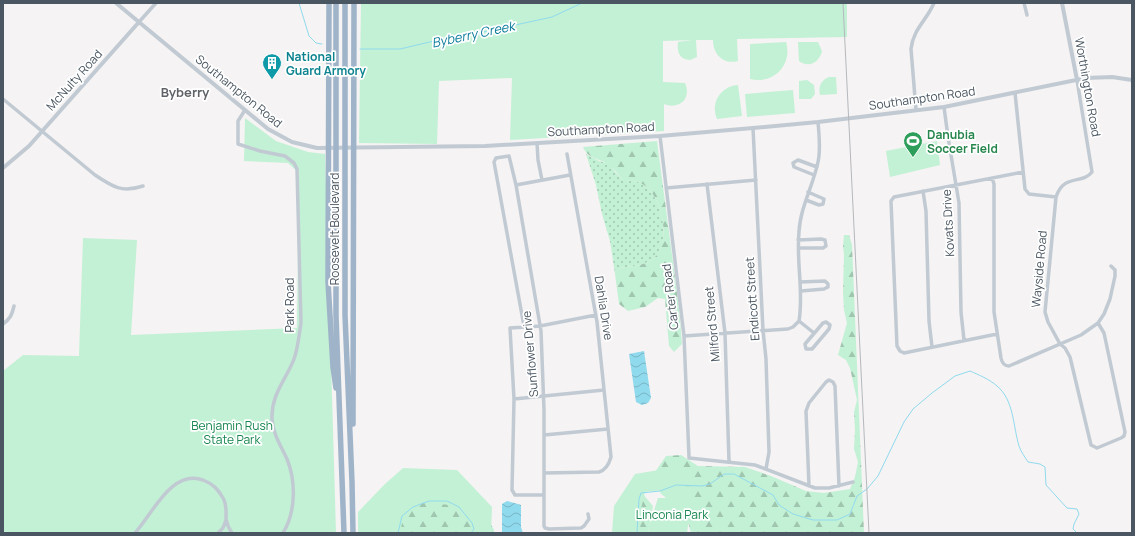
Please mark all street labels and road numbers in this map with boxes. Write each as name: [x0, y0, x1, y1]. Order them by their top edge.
street label: Worthington Road: [1071, 36, 1105, 138]
street label: McNulty Road: [42, 46, 106, 114]
street label: Southampton Road: [192, 51, 286, 131]
street label: Southampton Road: [868, 82, 976, 114]
street label: Southampton Road: [547, 118, 655, 140]
street label: Roosevelt Boulevard: [326, 173, 343, 285]
street label: Kovats Drive: [938, 189, 958, 257]
street label: Wayside Road: [1027, 230, 1051, 308]
street label: Endicott Street: [741, 256, 763, 341]
street label: Carter Road: [658, 263, 682, 331]
street label: Dahlia Drive: [591, 275, 617, 341]
street label: Park Road: [281, 278, 298, 332]
street label: Milford Street: [700, 285, 724, 362]
street label: Sunflower Drive: [518, 310, 542, 398]

